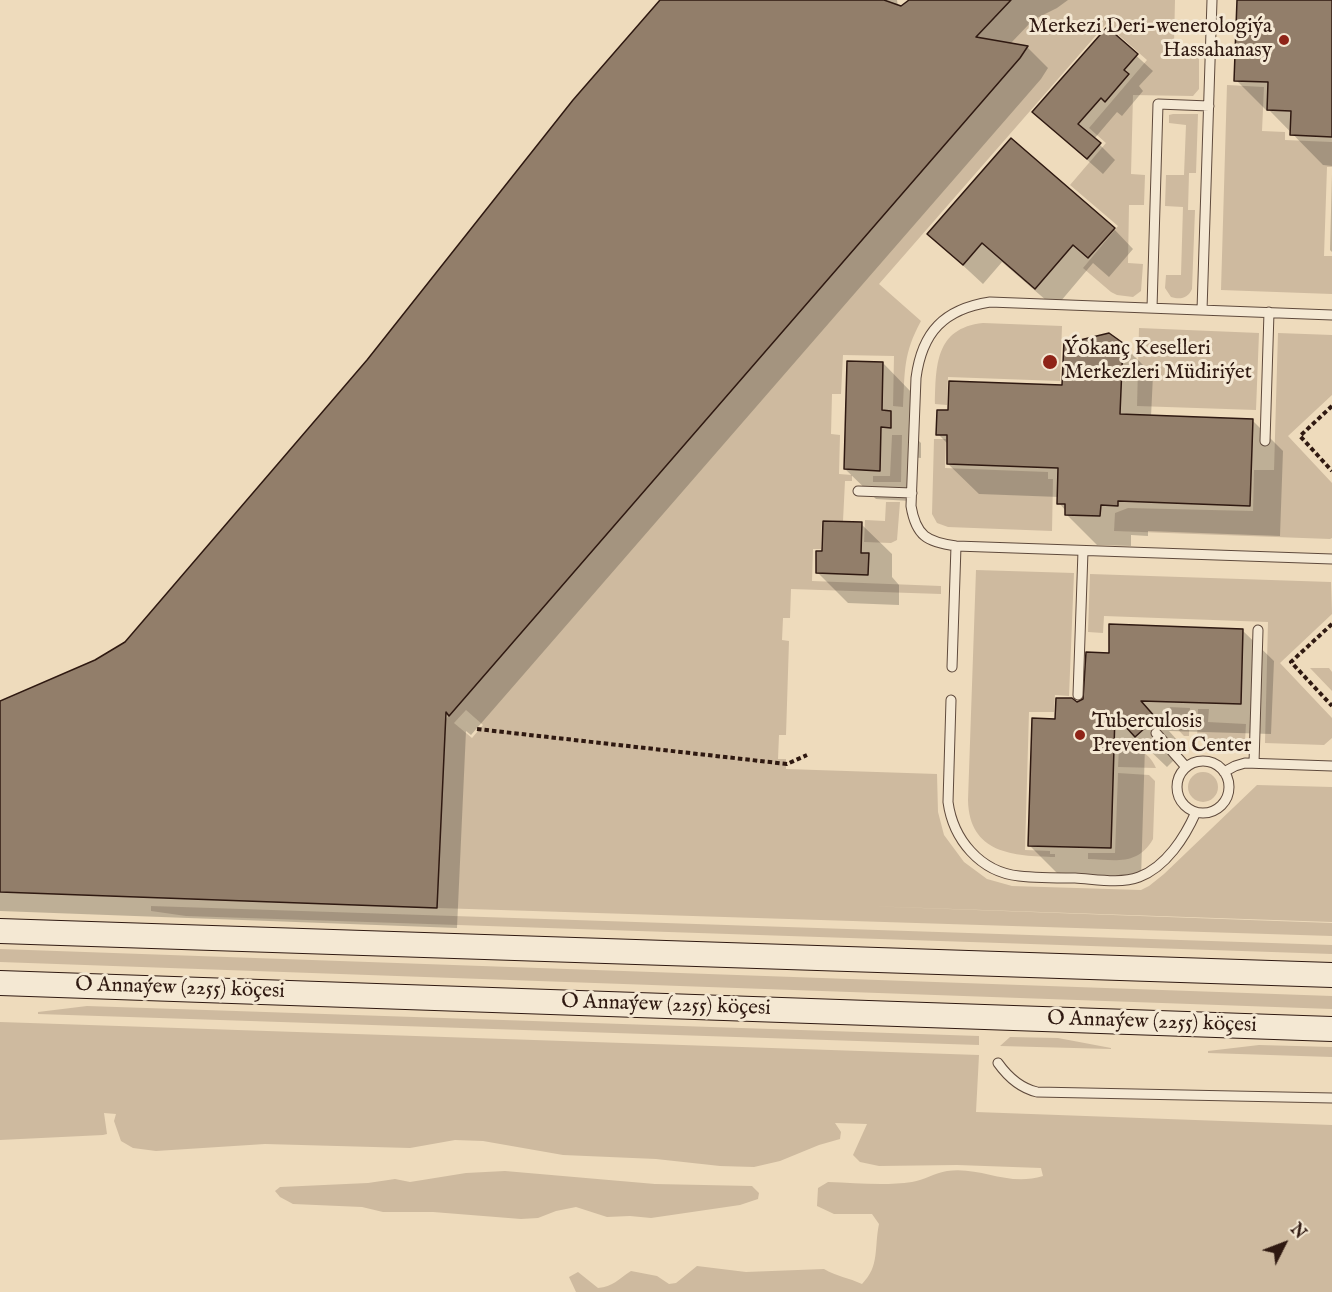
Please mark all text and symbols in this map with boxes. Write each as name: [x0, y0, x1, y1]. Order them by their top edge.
place label: Merkezi Deri-wenerologiýa Hassahanasy: [1029, 15, 1272, 65]
marker: Merkezi Deri-wenerologiýa Hassahanasy: [1277, 33, 1291, 47]
place label: Ýokanç Keselleri Merkezleri Müdiriýet: [1064, 337, 1252, 387]
marker: Ýokanç Keselleri Merkezleri Müdiriýet: [1041, 353, 1059, 371]
place label: Tuberculosis Prevention Center: [1092, 710, 1252, 760]
marker: Tuberculosis Prevention Center: [1073, 728, 1087, 742]
street label: O Annaýew (2255) köçesi: [75, 973, 285, 1005]
street label: O Annaýew (2255) köçesi: [561, 990, 771, 1022]
street label: O Annaýew (2255) köçesi: [1047, 1007, 1257, 1039]
north arrow: [1254, 1214, 1314, 1274]
text: N: [1285, 1220, 1309, 1244]

